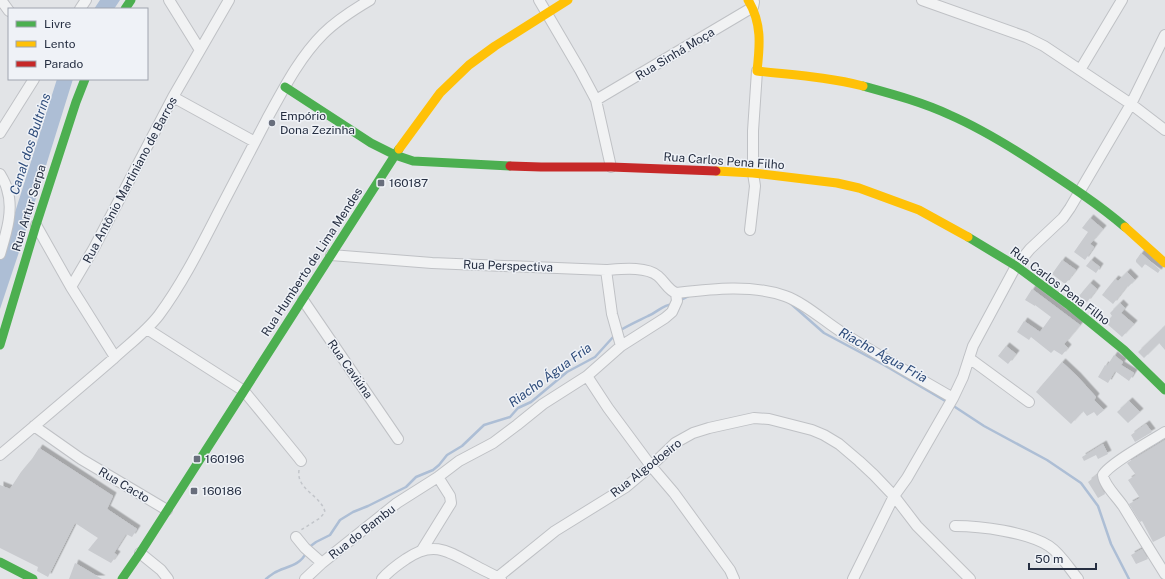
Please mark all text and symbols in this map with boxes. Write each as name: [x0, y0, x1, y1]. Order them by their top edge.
legend: [8, 8, 148, 80]
text: Livre: [44, 17, 72, 31]
street label: Rua Sinhá Moça: [633, 25, 717, 83]
text: Lento: [44, 37, 76, 51]
text: Parado: [44, 57, 83, 71]
water label: Canal dos Bultrins: [6, 91, 54, 197]
street label: Rua Antônio Martiniano de Barros: [80, 94, 180, 266]
place label: Empório Dona Zezinha: [280, 109, 355, 137]
marker: Empório Dona Zezinha: [267, 118, 277, 128]
street label: Rua Carlos Pena Filho: [663, 150, 785, 172]
street label: Rua Artur Serpa: [9, 163, 49, 253]
place label: 160187: [389, 176, 428, 190]
marker: 160187: [376, 178, 386, 188]
street label: Rua Humberto de Lima Mendes: [259, 185, 365, 339]
street label: Rua Carlos Pena Filho: [1007, 244, 1113, 328]
street label: Rua Perspectiva: [463, 257, 553, 275]
water label: Riacho Água Fria: [836, 324, 930, 386]
street label: Rua Caviúna: [325, 337, 375, 401]
water label: Riacho Água Fria: [505, 339, 594, 410]
street label: Rua Algodoeiro: [608, 436, 684, 500]
place label: 160196: [205, 452, 244, 466]
marker: 160196: [192, 454, 202, 464]
street label: Rua Cacto: [96, 464, 152, 506]
place label: 160186: [202, 484, 242, 498]
marker: 160186: [189, 486, 199, 496]
street label: Rua do Bambu: [326, 502, 398, 562]
scale bar: [1029, 545, 1096, 571]
text: 50 m: [1035, 552, 1063, 566]

